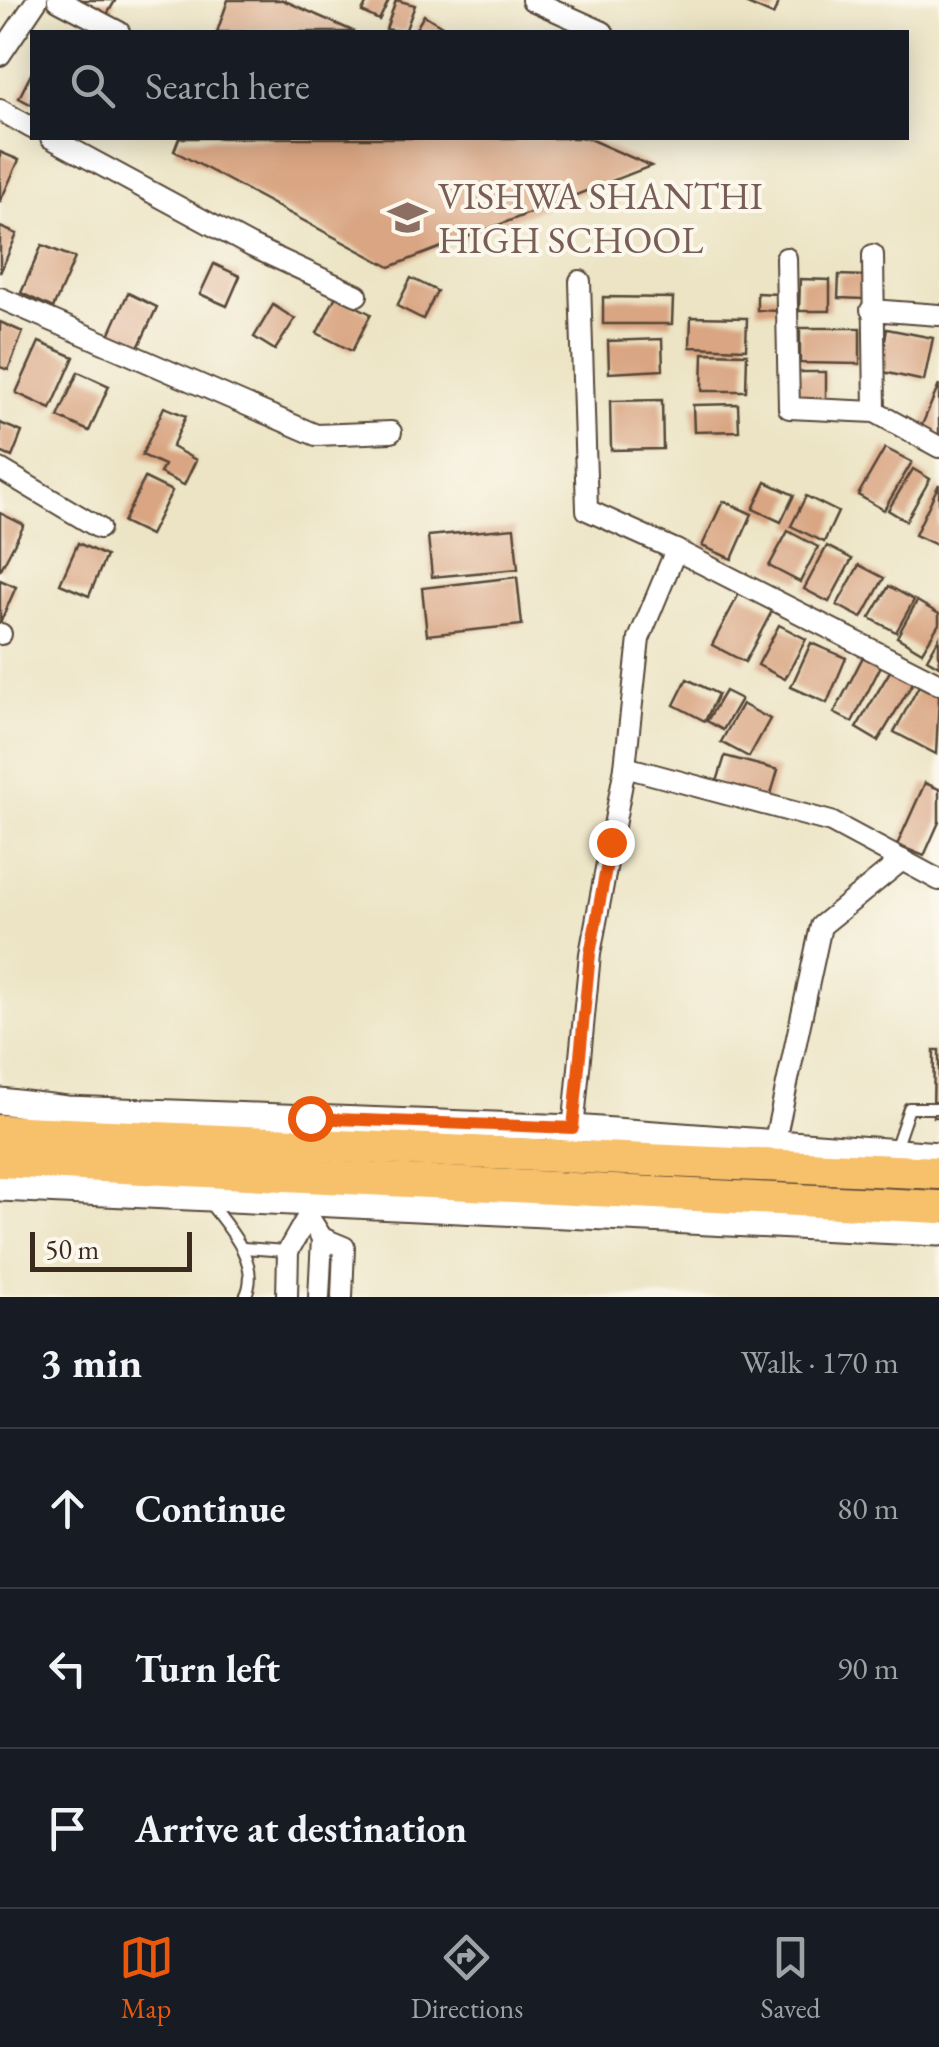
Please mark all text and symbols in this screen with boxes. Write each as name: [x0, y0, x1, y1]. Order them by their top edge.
search box: [30, 30, 909, 140]
icon: search: [65, 58, 120, 113]
text: Search here: [145, 61, 310, 110]
place label: VISHWA SHANTHI HIGH SCHOOL: [438, 171, 763, 264]
school or university icon: VISHWA SHANTHI HIGH SCHOOL: [387, 196, 429, 238]
route end: [589, 820, 635, 866]
route start: [288, 1096, 334, 1142]
scale bar: [30, 1227, 192, 1272]
text: 50 m: [45, 1231, 99, 1267]
text: 3 min: [40, 1335, 142, 1390]
text: Walk · 170 m: [741, 1341, 899, 1383]
icon: ahead: [40, 1481, 95, 1536]
text: Continue: [135, 1484, 286, 1533]
text: 80 m: [837, 1487, 899, 1529]
icon: left: [40, 1641, 95, 1696]
text: Turn left: [135, 1644, 280, 1693]
text: 90 m: [837, 1647, 899, 1689]
icon: arrive: [40, 1801, 95, 1856]
text: Arrive at destination: [135, 1804, 467, 1853]
tab: Map: [119, 1930, 174, 2026]
tab: Directions: [411, 1930, 523, 2026]
tab: Saved: [760, 1930, 820, 2026]

